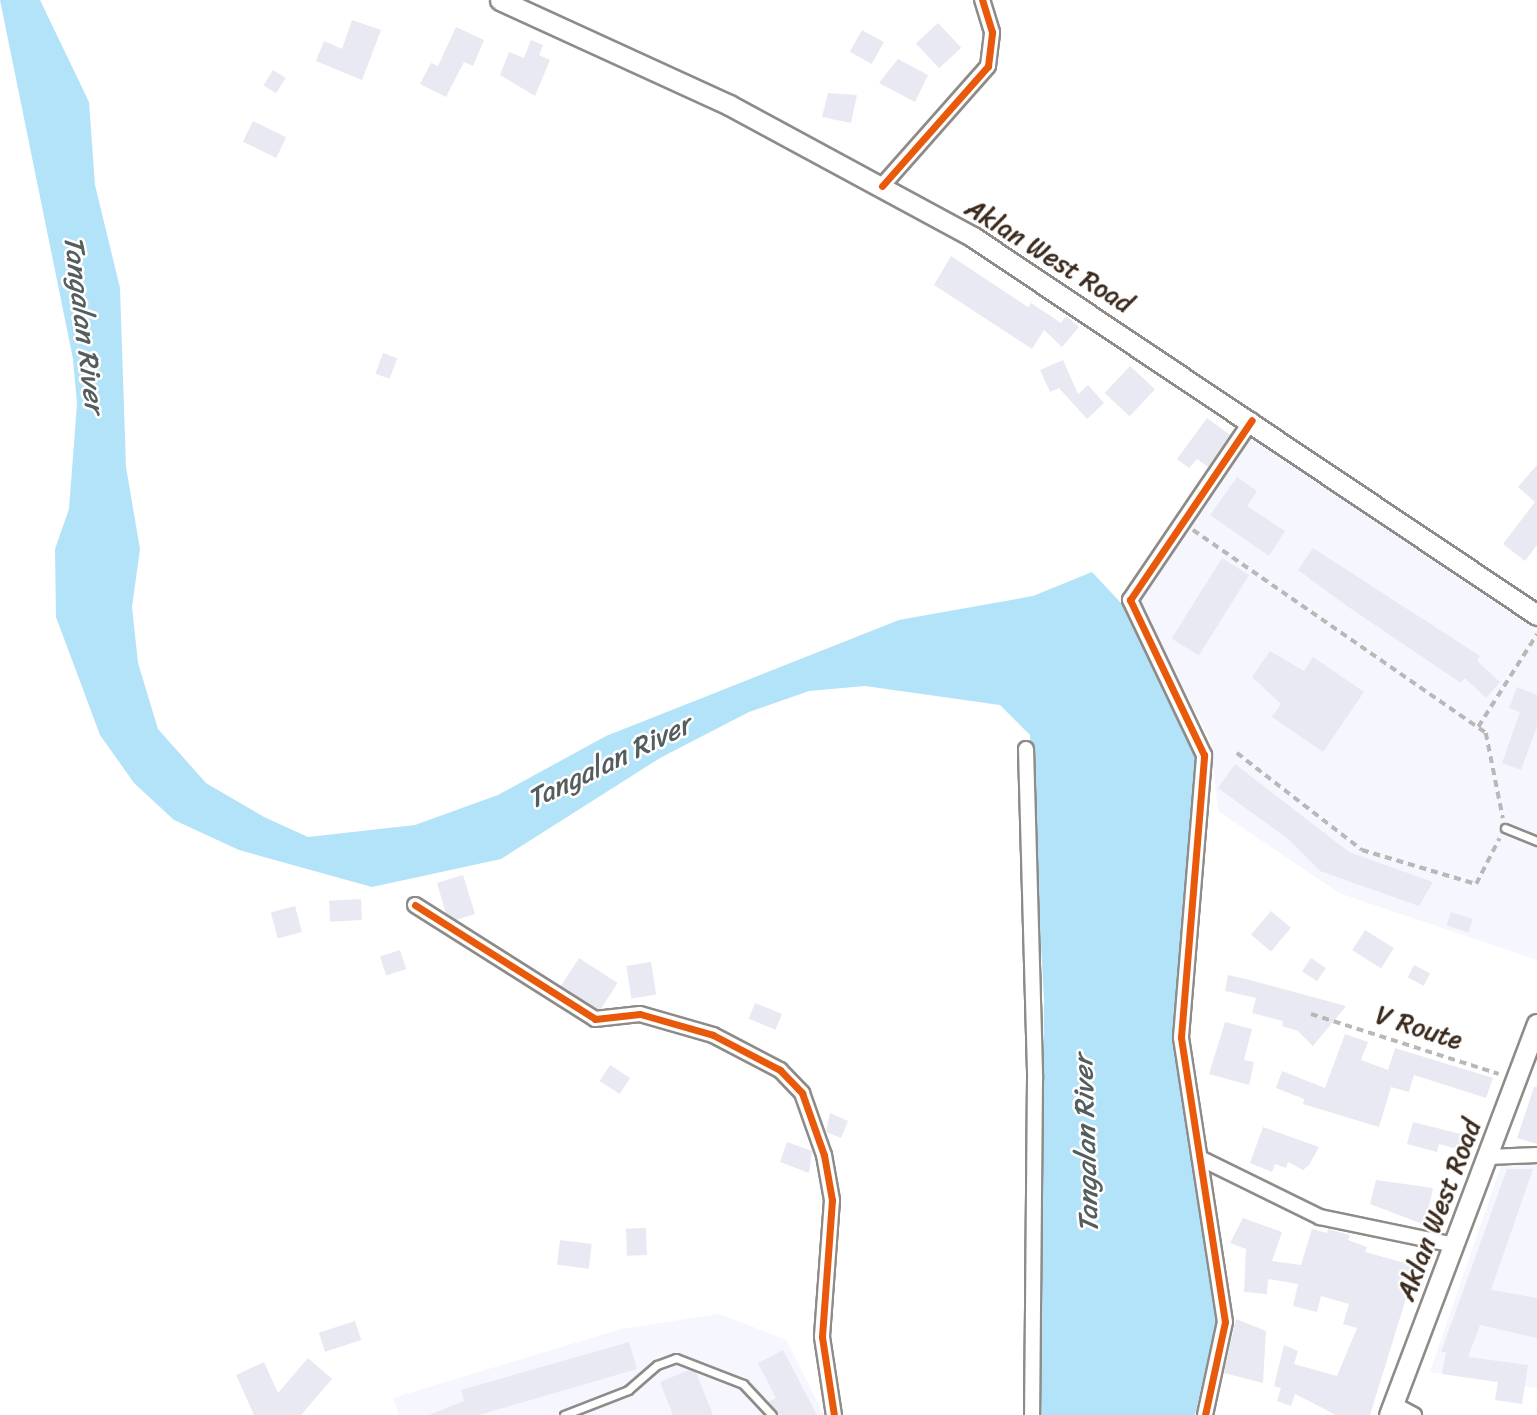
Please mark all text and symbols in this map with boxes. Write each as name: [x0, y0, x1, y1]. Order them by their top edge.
street label: Aklan West Road: [960, 192, 1138, 320]
water label: Tangalan River: [56, 233, 112, 415]
water label: Tangalan River: [521, 708, 697, 816]
street label: V Route: [1372, 999, 1466, 1057]
water label: Tangalan River: [1066, 1054, 1106, 1234]
street label: Aklan West Road: [1390, 1115, 1488, 1305]

